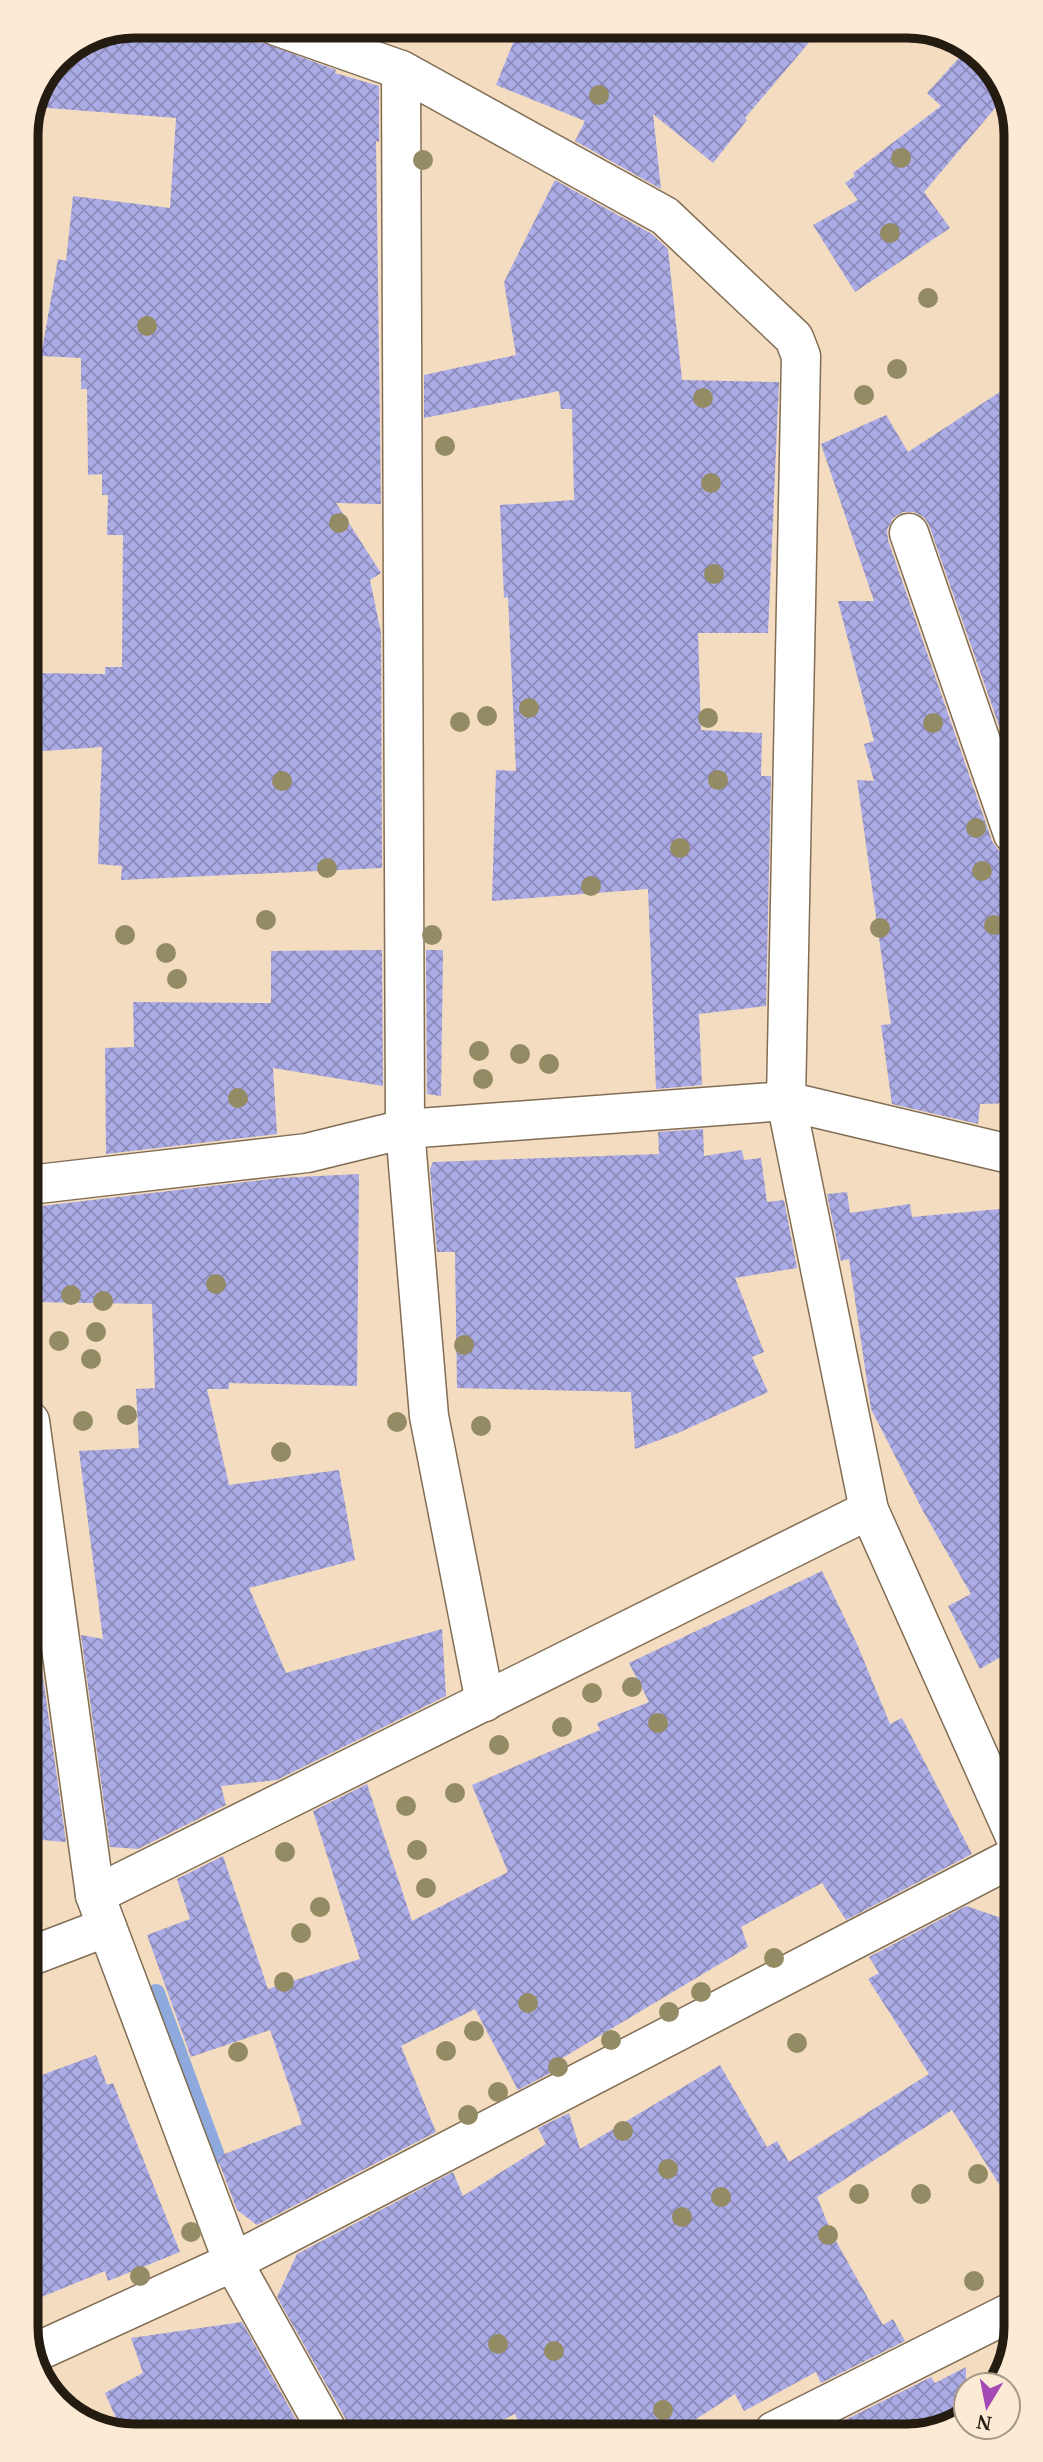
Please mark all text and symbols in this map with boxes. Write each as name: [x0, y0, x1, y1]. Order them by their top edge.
north arrow: [952, 2371, 1022, 2441]
text: N: [974, 2409, 994, 2437]

